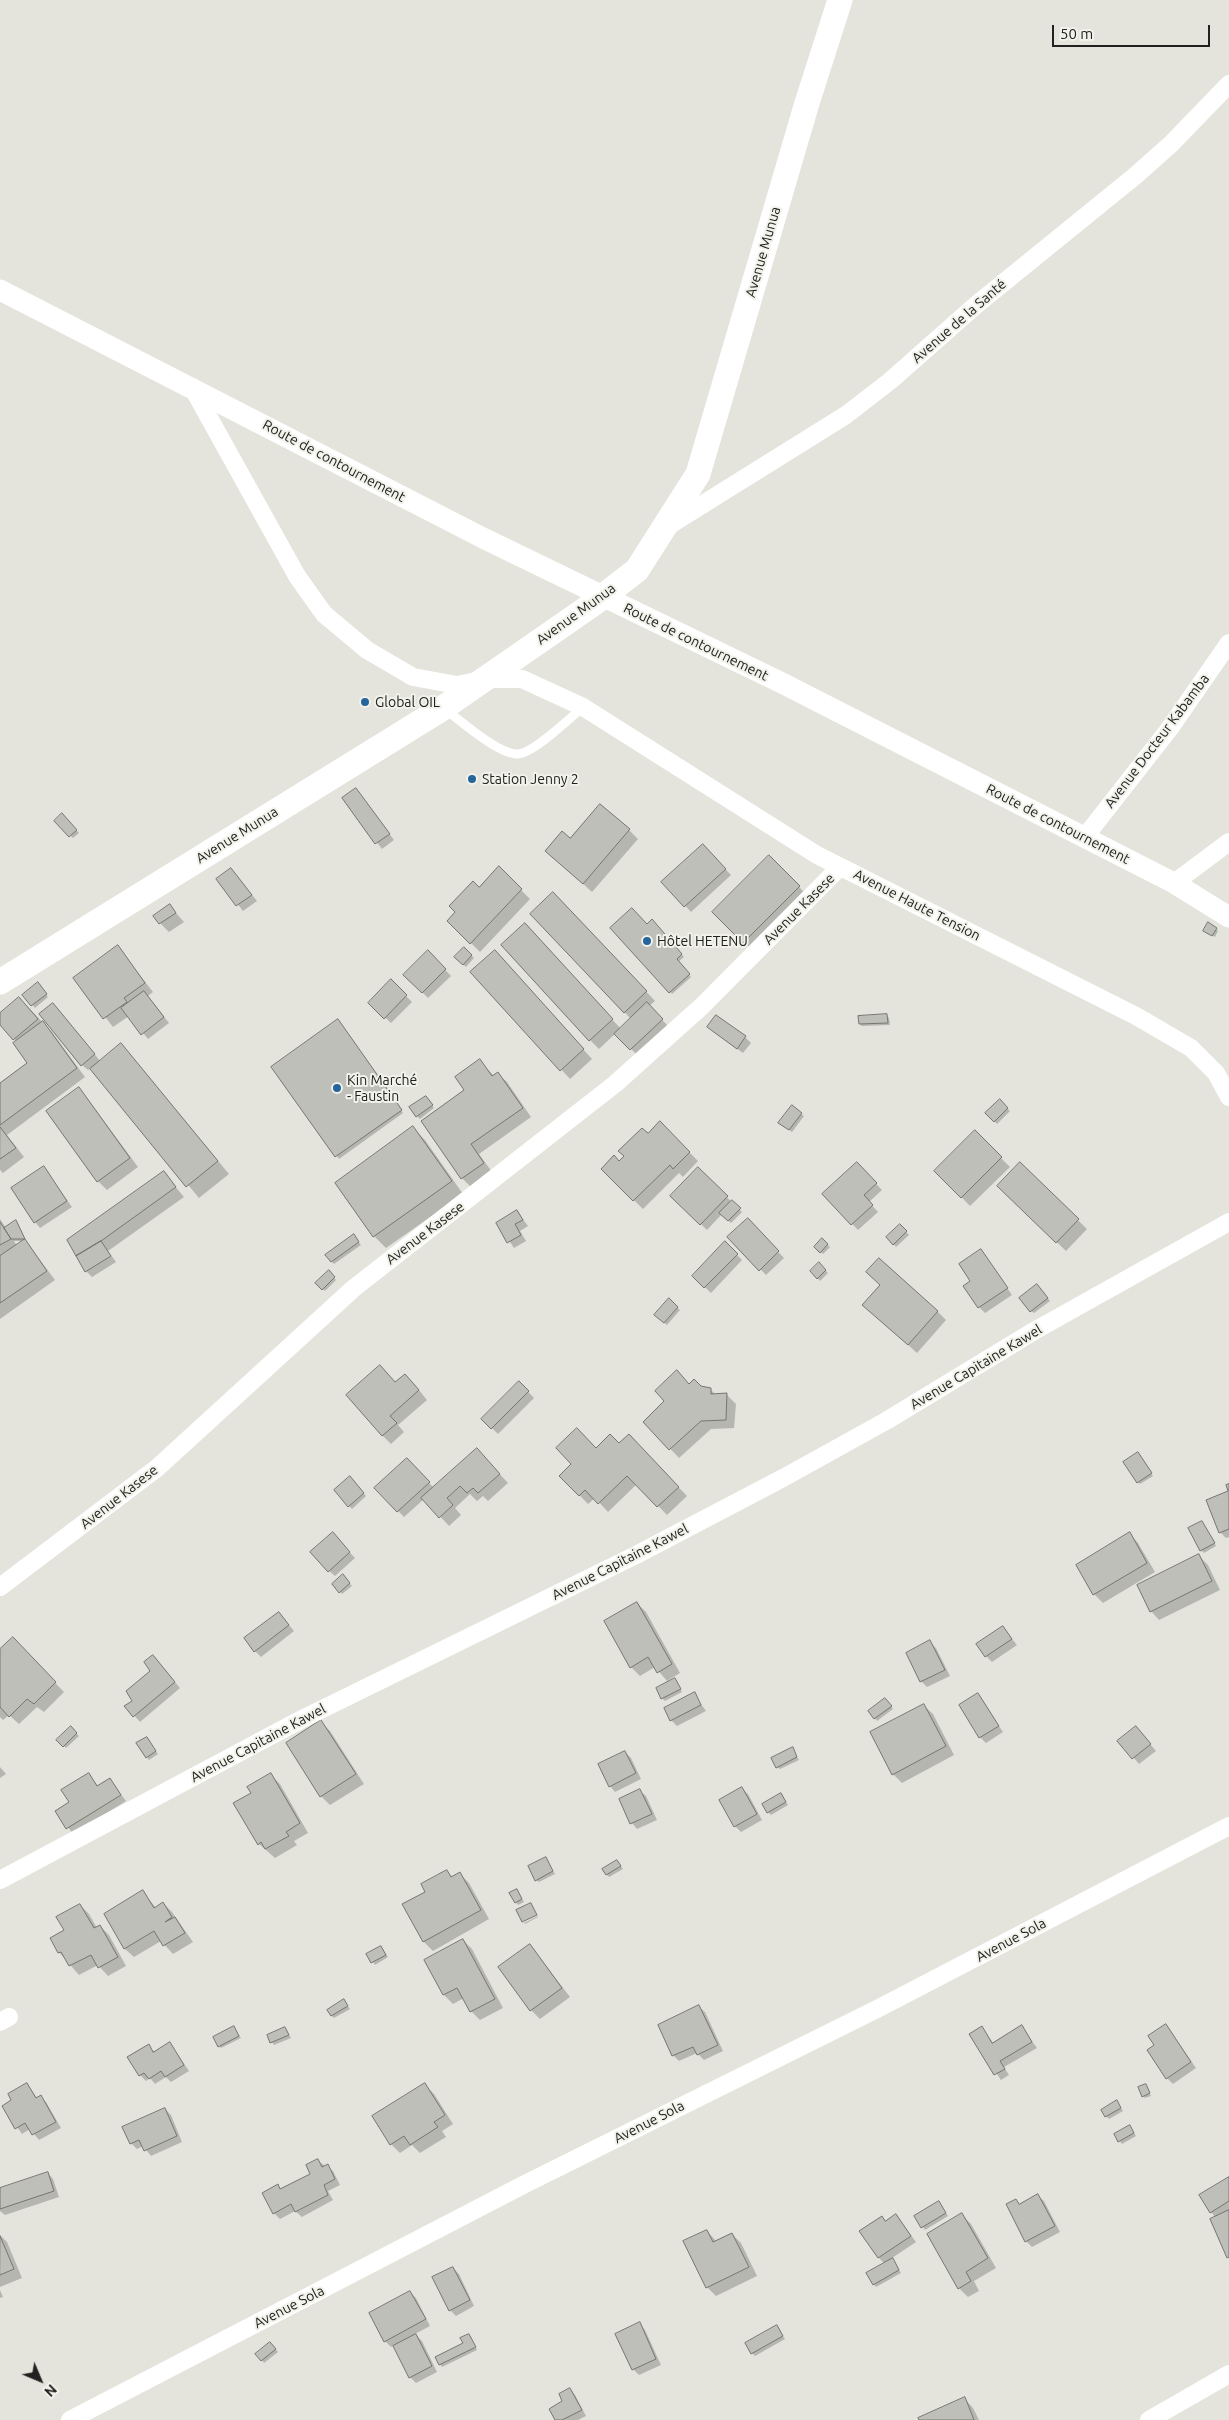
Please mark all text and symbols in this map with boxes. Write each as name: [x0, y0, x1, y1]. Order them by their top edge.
scale bar: [1054, 15, 1212, 47]
text: 50 m: [1060, 25, 1093, 42]
street label: Avenue Munua: [742, 205, 784, 299]
street label: Avenue de la Santé: [908, 276, 1010, 366]
street label: Route de contournement: [260, 416, 408, 506]
street label: Avenue Munua: [533, 580, 619, 648]
street label: Route de contournement: [621, 600, 771, 684]
street label: Avenue Docteur Kabamba: [1101, 671, 1213, 811]
place label: Global OIL: [375, 694, 440, 710]
marker: Global OIL: [359, 696, 371, 708]
place label: Station Jenny 2: [482, 771, 579, 787]
marker: Station Jenny 2: [466, 773, 478, 785]
street label: Route de contournement: [983, 780, 1133, 868]
street label: Avenue Munua: [193, 803, 281, 867]
street label: Avenue Haute Tension: [851, 866, 983, 944]
street label: Avenue Kasese: [760, 870, 838, 948]
place label: Hôtel HETENU: [657, 933, 748, 949]
marker: Hôtel HETENU: [641, 935, 653, 947]
place label: Kin Marché - Faustin: [347, 1072, 417, 1104]
marker: Kin Marché - Faustin: [331, 1082, 343, 1094]
street label: Avenue Kasese: [383, 1198, 467, 1268]
street label: Avenue Capitaine Kawel: [907, 1321, 1045, 1413]
street label: Avenue Kasese: [77, 1462, 161, 1532]
street label: Avenue Capitaine Kawel: [549, 1520, 691, 1604]
street label: Avenue Capitaine Kawel: [188, 1700, 328, 1786]
street label: Avenue Sola: [973, 1915, 1049, 1965]
street label: Avenue Sola: [611, 2097, 687, 2147]
street label: Avenue Sola: [251, 2282, 327, 2332]
north arrow: [15, 2355, 65, 2405]
text: N: [41, 2381, 60, 2400]

